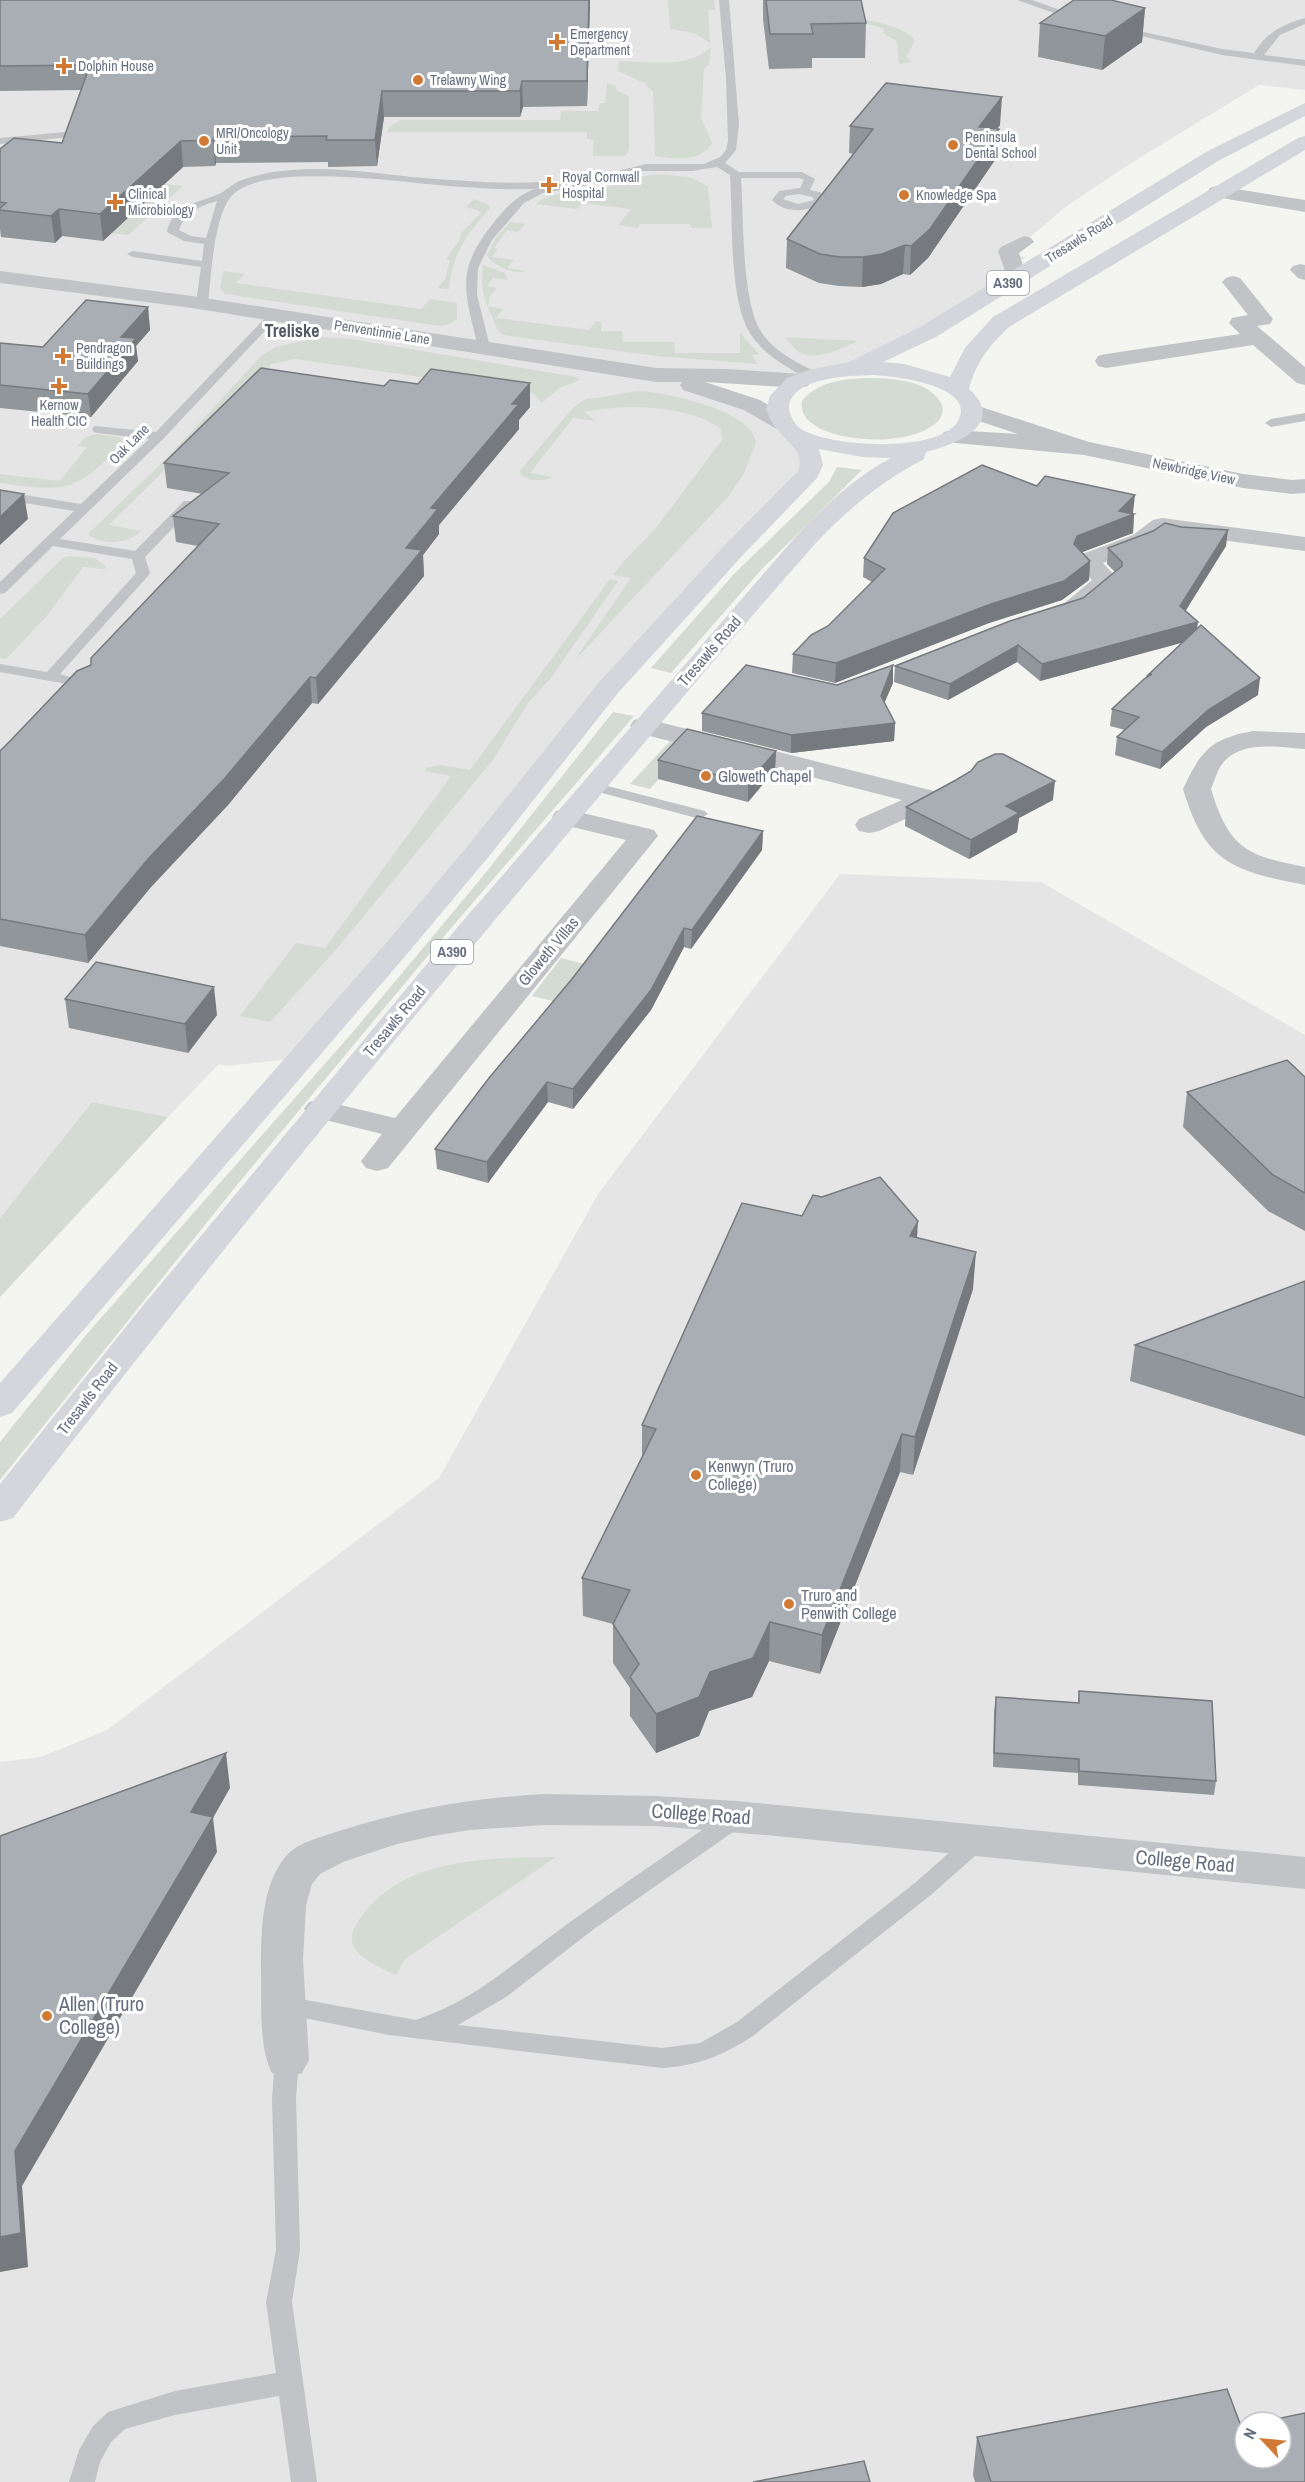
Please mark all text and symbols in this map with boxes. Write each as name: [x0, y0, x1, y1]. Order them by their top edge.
place label: Emergency Department: [570, 25, 630, 59]
marker: Emergency Department: [548, 33, 566, 51]
marker: Dolphin House: [55, 57, 73, 75]
place label: Dolphin House: [78, 57, 154, 75]
place label: Trelawny Wing: [430, 71, 507, 89]
marker: Trelawny Wing: [411, 73, 425, 87]
place label: MRI/Oncology Unit: [216, 124, 289, 158]
place label: Peninsula Dental School: [965, 128, 1036, 162]
marker: MRI/Oncology Unit: [197, 134, 211, 148]
marker: Peninsula Dental School: [946, 138, 960, 152]
place label: Royal Cornwall Hospital: [562, 168, 639, 202]
marker: Royal Cornwall Hospital: [540, 176, 558, 194]
place label: Clinical Microbiology: [128, 185, 194, 219]
place label: Knowledge Spa: [916, 186, 997, 204]
marker: Knowledge Spa: [897, 188, 911, 202]
marker: Clinical Microbiology: [106, 193, 124, 211]
street label: Tresawls Road: [1042, 211, 1116, 267]
road number: A390: [987, 271, 1029, 295]
street label: Penventinnie Lane: [333, 316, 431, 348]
district label: Treliske: [265, 318, 320, 343]
place label: Pendragon Buildings: [76, 339, 132, 373]
marker: Pendragon Buildings: [54, 347, 72, 365]
marker: Kernow Health CIC: [50, 377, 68, 395]
place label: Kernow Health CIC: [31, 396, 87, 430]
street label: Oak Lane: [105, 420, 153, 468]
street label: Newbridge View: [1151, 453, 1238, 489]
street label: Tresawls Road: [672, 611, 746, 691]
place label: Gloweth Chapel: [718, 765, 811, 787]
marker: Gloweth Chapel: [699, 769, 713, 783]
street label: Gloweth Villas: [513, 912, 583, 990]
road number: A390: [431, 940, 473, 964]
street label: Tresawls Road: [358, 981, 430, 1061]
street label: Tresawls Road: [52, 1357, 122, 1439]
place label: Kenwyn (Truro College): [708, 1455, 794, 1495]
marker: Kenwyn (Truro College): [689, 1468, 703, 1482]
place label: Truro and Penwith College: [801, 1584, 897, 1624]
marker: Truro and Penwith College: [782, 1597, 796, 1611]
street label: College Road: [651, 1797, 752, 1830]
street label: College Road: [1134, 1843, 1236, 1878]
place label: Allen (Truro College): [58, 1990, 144, 2040]
marker: Allen (Truro College): [40, 2009, 54, 2023]
north arrow: [1233, 2410, 1293, 2470]
text: N: [1238, 2424, 1261, 2443]

